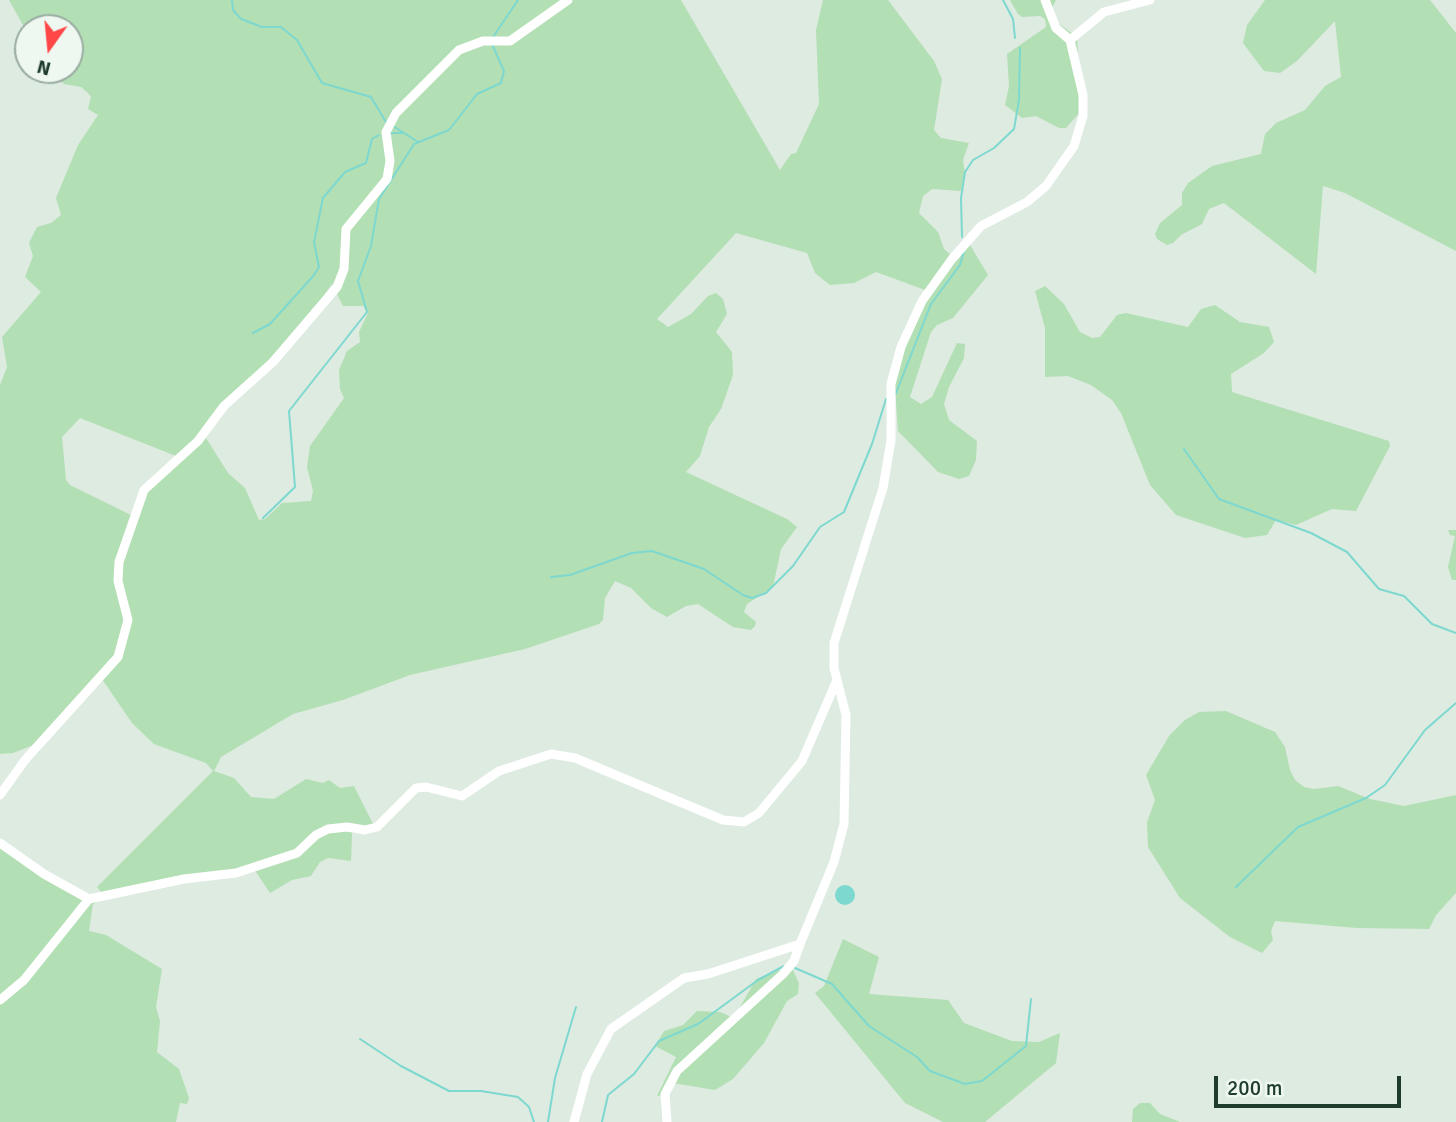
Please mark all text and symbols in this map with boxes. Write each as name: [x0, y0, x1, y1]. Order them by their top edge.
north arrow: [14, 14, 84, 84]
text: N: [35, 54, 54, 81]
scale bar: [1218, 1062, 1405, 1106]
text: 200 m: [1227, 1075, 1282, 1101]

